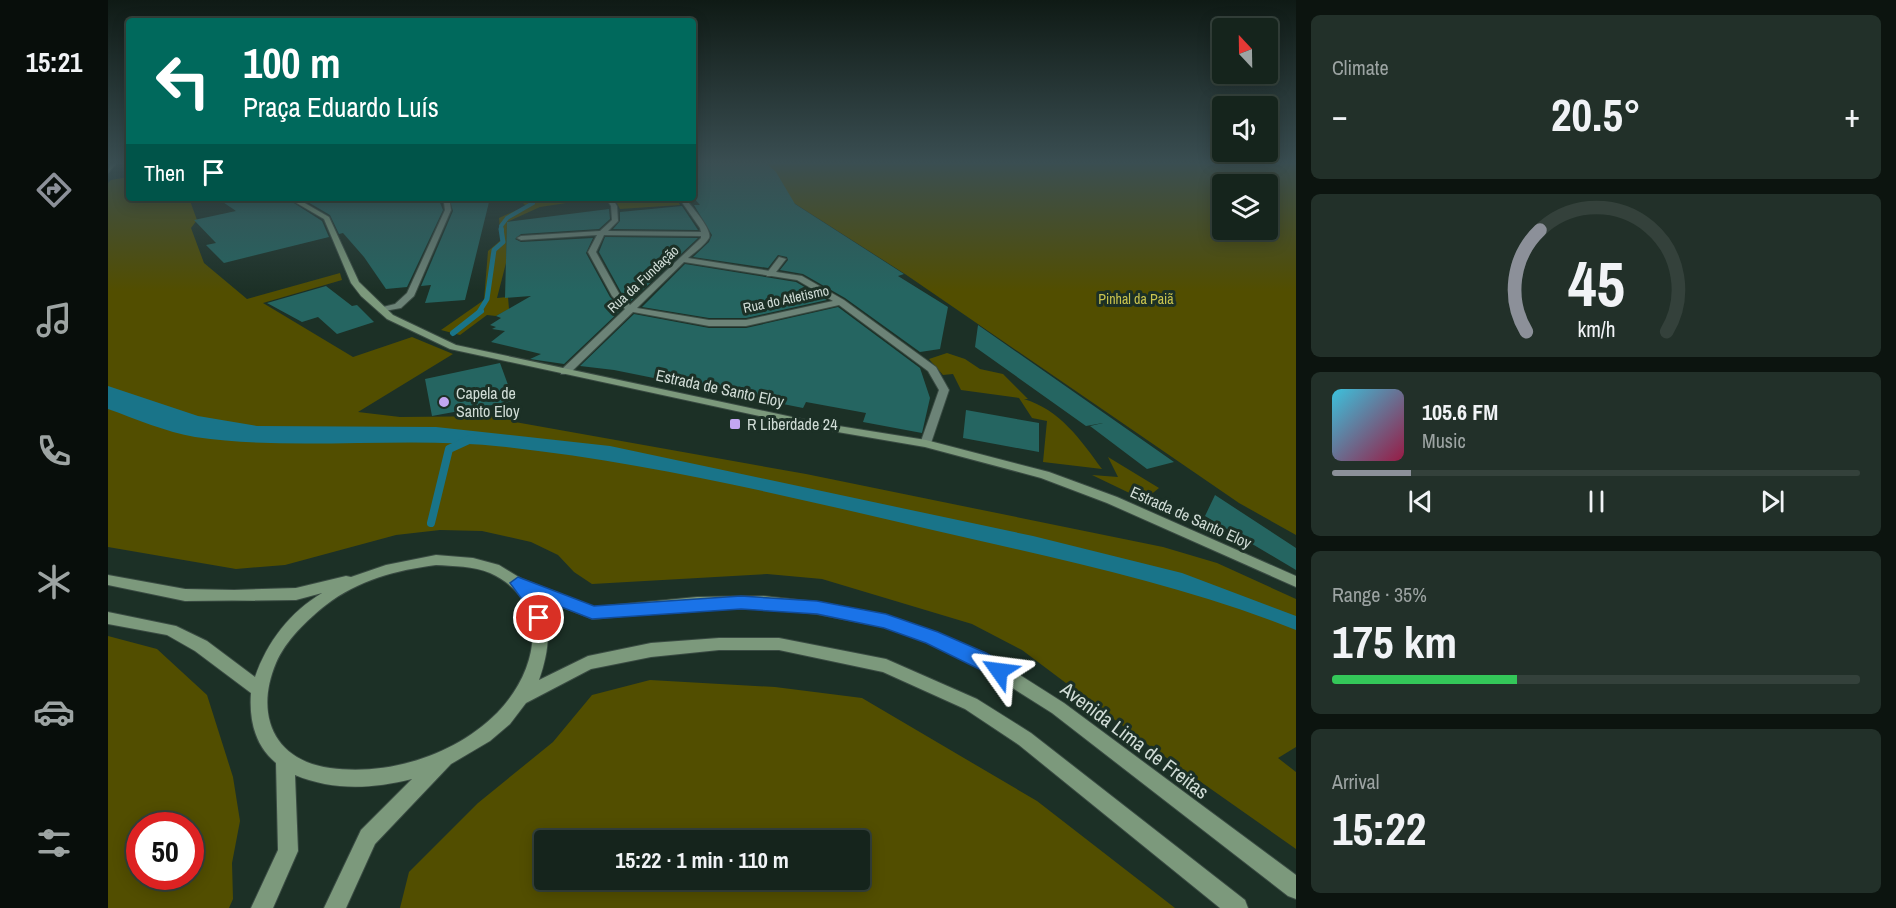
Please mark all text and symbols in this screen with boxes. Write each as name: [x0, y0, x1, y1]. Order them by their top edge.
north arrow: [1212, 18, 1278, 84]
map controls: [1212, 18, 1278, 240]
text: 100 m: [243, 35, 341, 91]
icon: left: [144, 42, 222, 120]
text: 15:21: [26, 44, 82, 80]
text: Climate: [1332, 54, 1389, 81]
text: 20.5°: [1551, 84, 1641, 145]
text: Praça Eduardo Luís: [243, 89, 439, 125]
text: −: [1332, 93, 1348, 137]
text: +: [1844, 93, 1860, 137]
button: sound: [1212, 96, 1278, 162]
icon: arrive: [197, 156, 230, 189]
text: Then: [144, 158, 185, 188]
icon: directions: [33, 169, 75, 211]
button: layers: [1212, 174, 1278, 240]
street label: Rua da Fundação: [603, 241, 683, 317]
text: 45: [1568, 242, 1624, 326]
street label: Rua do Atletismo: [741, 281, 831, 317]
park label: Pinhal da Paiã: [1098, 290, 1174, 308]
icon: music: [33, 299, 75, 341]
text: km/h: [1577, 316, 1615, 345]
street label: Estrada de Santo Eloy: [654, 364, 787, 412]
place label: Capela de Santo Eloy: [456, 382, 520, 422]
marker: Capela de Santo Eloy: [437, 395, 451, 409]
text: 105.6 FM: [1422, 397, 1498, 427]
place label: R Liberdade 24: [747, 413, 837, 435]
marker: R Liberdade 24: [728, 417, 742, 431]
text: Music: [1422, 427, 1466, 454]
icon: phone: [33, 430, 75, 472]
street label: Estrada de Santo Eloy: [1127, 480, 1256, 554]
icon: previous: [1404, 485, 1437, 518]
icon: pause: [1580, 485, 1613, 518]
icon: next: [1756, 485, 1789, 518]
icon: climate: [33, 561, 75, 603]
text: Range · 35%: [1332, 581, 1427, 608]
pin: [513, 592, 564, 643]
icon: arrive: [522, 601, 555, 634]
text: 175 km: [1332, 611, 1457, 672]
position arrow: [967, 639, 1031, 703]
street label: Avenida Lima de Freitas: [1054, 675, 1215, 805]
icon: car: [33, 691, 75, 733]
text: Arrival: [1332, 768, 1379, 795]
text: 15:22: [1332, 798, 1426, 859]
speed limit sign: 50: [126, 812, 204, 890]
icon: filters: [33, 822, 75, 864]
text: 15:22 · 1 min · 110 m: [615, 845, 789, 875]

